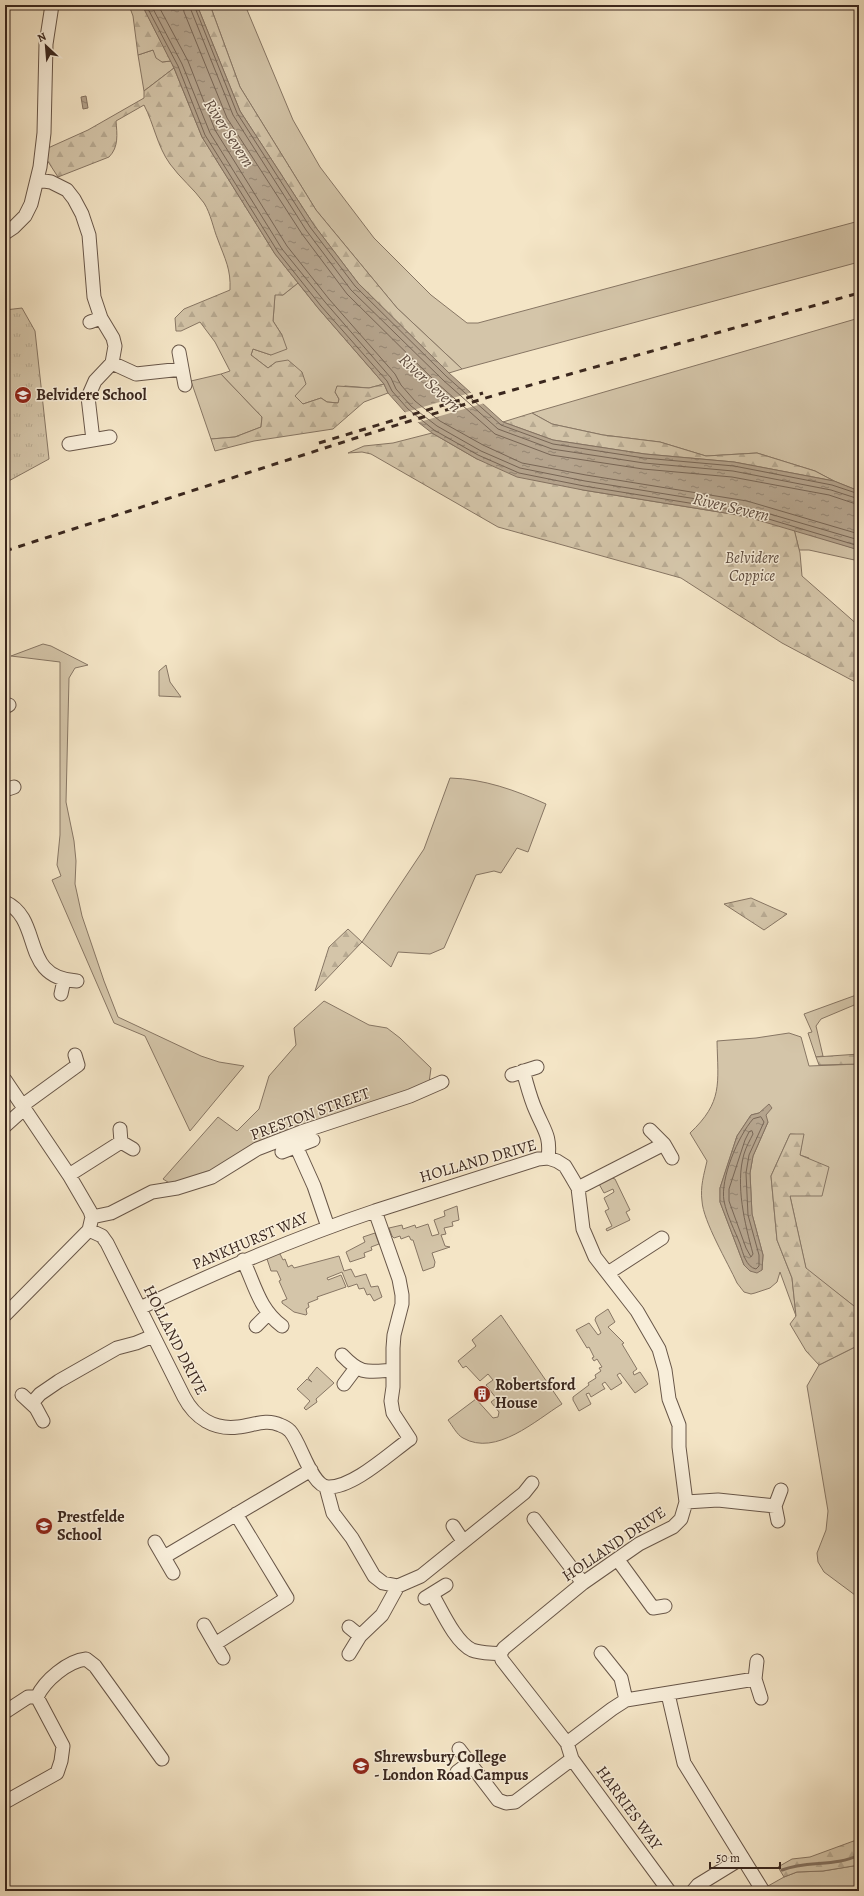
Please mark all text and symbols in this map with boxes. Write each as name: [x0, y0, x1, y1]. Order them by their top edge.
north arrow: [26, 26, 66, 66]
text: N: [35, 29, 49, 46]
water label: River Severn: [198, 94, 260, 172]
water label: River Severn: [394, 348, 466, 418]
place label: Belvidere School: [36, 384, 148, 406]
school or university icon: Belvidere School: [13, 385, 33, 405]
water label: River Severn: [691, 487, 771, 527]
park label: Belvidere Coppice: [725, 547, 779, 587]
street label: PRESTON STREET: [247, 1082, 373, 1146]
street label: HOLLAND DRIVE: [417, 1134, 539, 1188]
street label: PANKHURST WAY: [189, 1206, 312, 1275]
street label: HOLLAND DRIVE: [138, 1281, 212, 1399]
place label: Robertsford House: [495, 1374, 576, 1414]
building icon: Robertsford House: [472, 1384, 492, 1404]
street label: HOLLAND DRIVE: [558, 1501, 670, 1587]
place label: Prestfelde School: [57, 1506, 125, 1546]
school or university icon: Prestfelde School: [34, 1516, 54, 1536]
place label: Shrewsbury College - London Road Campus: [374, 1746, 528, 1786]
school or university icon: Shrewsbury College - London Road Campus: [351, 1756, 371, 1776]
street label: HARRIES WAY: [591, 1761, 667, 1855]
scale bar: [710, 1844, 780, 1870]
text: 50 m: [716, 1850, 740, 1866]

